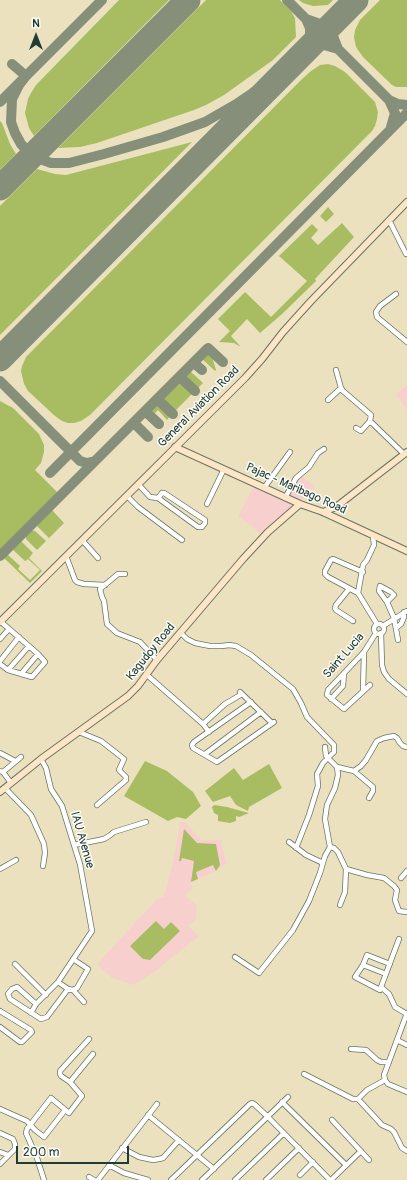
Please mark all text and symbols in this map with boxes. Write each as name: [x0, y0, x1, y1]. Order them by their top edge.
north arrow: [16, 16, 56, 56]
text: N: [32, 17, 40, 30]
street label: General Aviation Road: [155, 363, 243, 451]
street label: Pajac - Maribago Road: [243, 460, 349, 518]
street label: Kagudoy Road: [124, 620, 178, 684]
street label: Saint Lucia: [320, 630, 368, 682]
street label: IAU Avenue: [67, 810, 97, 870]
scale bar: [18, 1138, 131, 1164]
text: 200 m: [23, 1145, 59, 1160]

